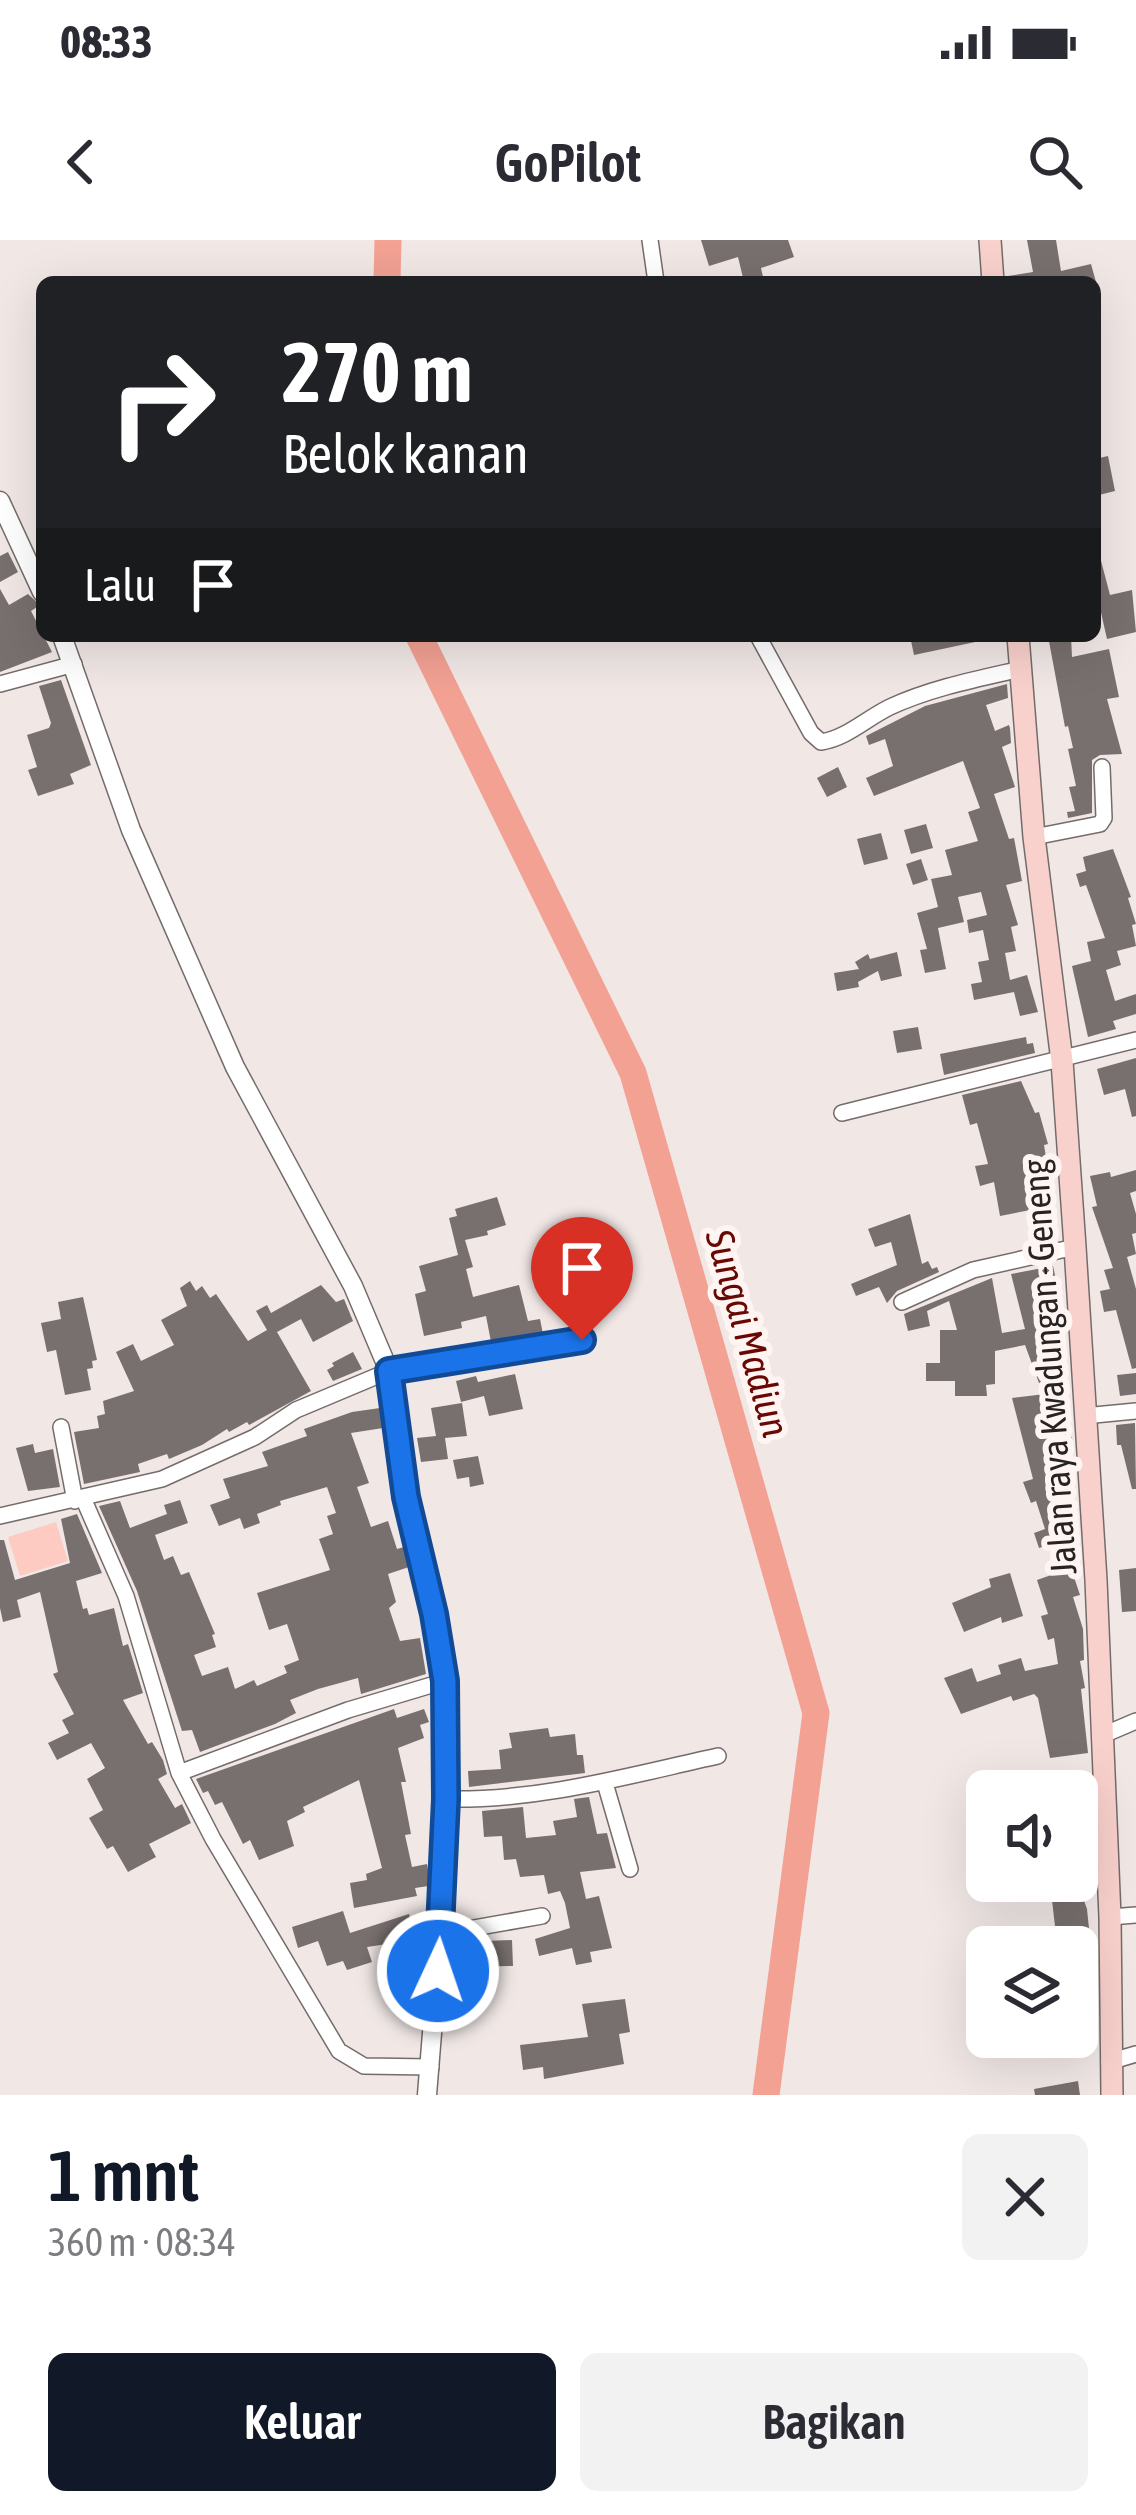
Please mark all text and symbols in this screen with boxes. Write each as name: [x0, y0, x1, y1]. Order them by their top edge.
text: 08:33: [60, 16, 153, 68]
icon: back: [48, 129, 114, 195]
icon: search: [1022, 129, 1088, 195]
text: GoPilot: [495, 132, 641, 193]
icon: right: [84, 324, 240, 480]
text: 270 m: [282, 324, 472, 420]
text: Belok kanan: [282, 423, 529, 484]
icon: arrive: [180, 552, 246, 618]
text: Lalu: [84, 559, 156, 611]
street label: Jalan raya Kwadungan - Geneng: [1014, 1158, 1084, 1576]
pin: [531, 1217, 633, 1340]
water label: Sungai Madiun: [697, 1223, 799, 1442]
icon: arrive: [549, 1235, 615, 1301]
map controls: [966, 1770, 1098, 2058]
button: sound: [966, 1770, 1098, 1902]
position arrow: [375, 1908, 501, 2034]
button: layers: [966, 1926, 1098, 2058]
text: 1 mnt: [48, 2134, 199, 2216]
button: close: [962, 2134, 1088, 2260]
text: 360 m · 08:34: [48, 2220, 236, 2264]
button: Keluar: [48, 2353, 556, 2491]
button: Bagikan: [580, 2353, 1088, 2491]

